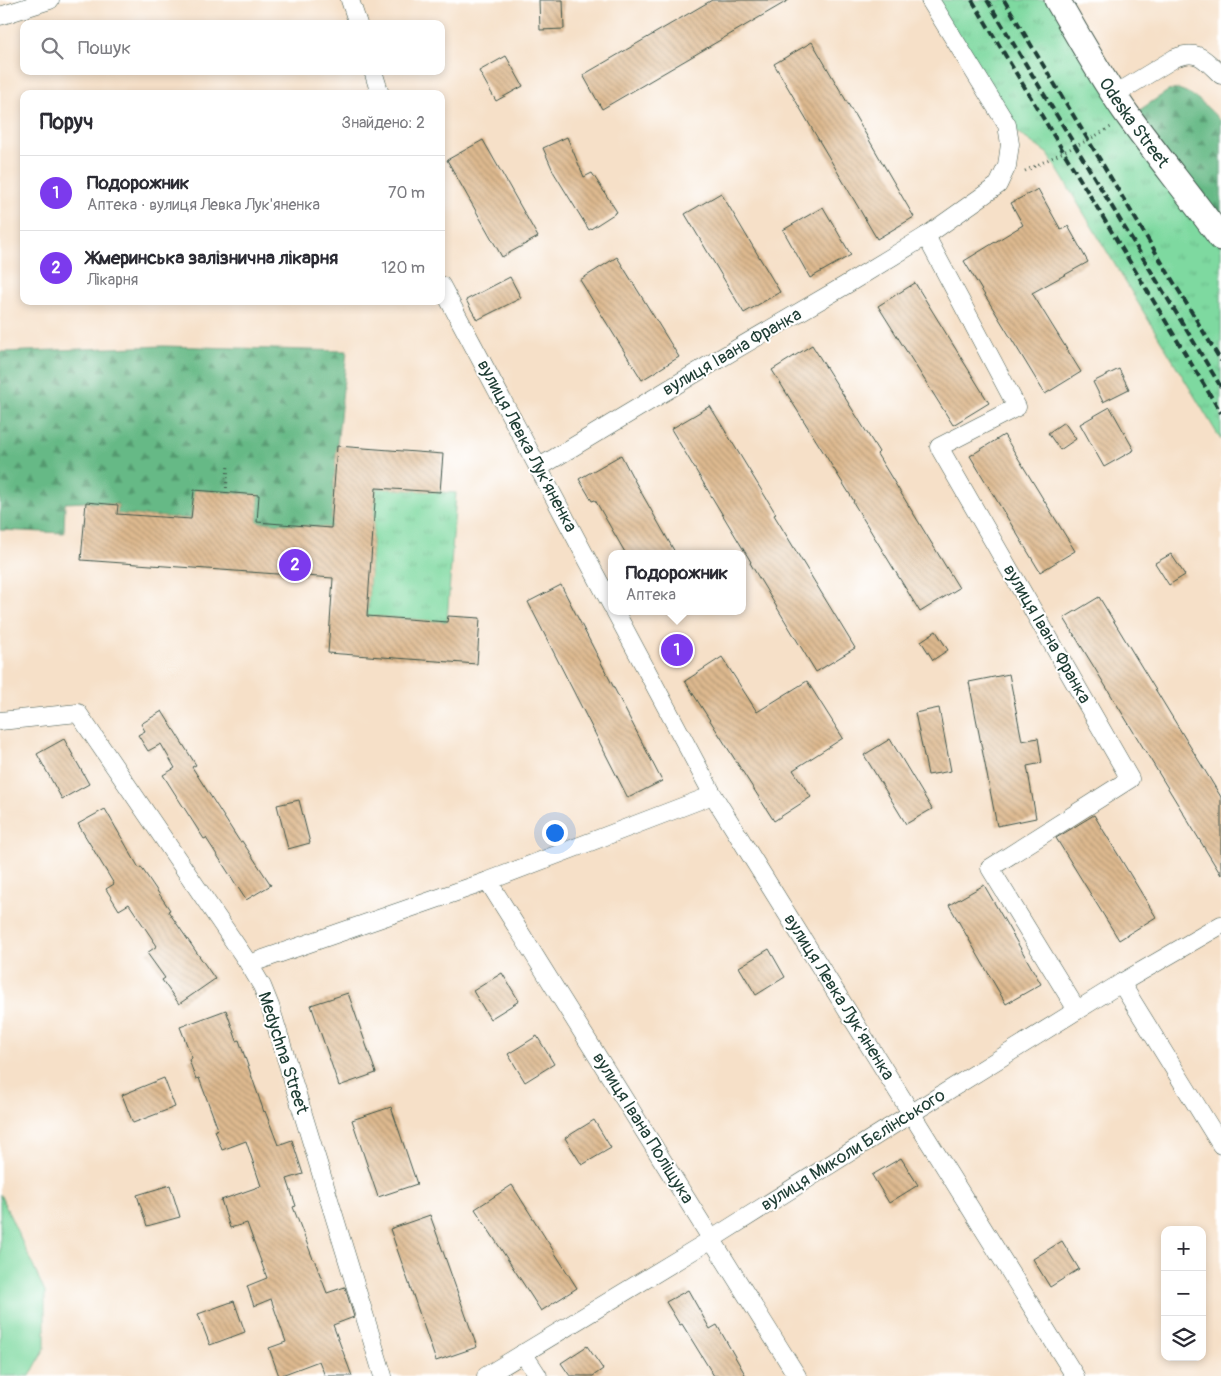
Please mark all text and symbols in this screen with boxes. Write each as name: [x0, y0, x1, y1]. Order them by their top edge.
search box: [20, 20, 445, 75]
icon: search: [38, 34, 66, 62]
text: Пошук: [78, 36, 131, 60]
street label: Odeska Street: [1094, 73, 1175, 173]
text: Поруч: [40, 109, 93, 136]
text: Знайдено: 2: [342, 113, 425, 133]
text: Подорожник: [87, 171, 189, 195]
text: 1: [53, 183, 59, 203]
text: 70 m: [388, 183, 425, 203]
text: Аптека · вулиця Левка Лук'яненка: [87, 195, 320, 215]
text: Жмеринська залізнична лікарня: [87, 246, 338, 270]
text: 2: [52, 258, 60, 278]
text: 120 m: [381, 258, 425, 278]
text: Лікарня: [87, 270, 138, 290]
street label: вулиця Івана Франка: [658, 303, 806, 401]
street label: вулиця Левка Лук'яненка: [472, 356, 582, 536]
pin: 2: [279, 546, 311, 584]
popup: [608, 550, 746, 615]
street label: вулиця Івана Франка: [998, 560, 1096, 708]
text: Подорожник: [626, 561, 728, 585]
text: Аптека: [626, 585, 676, 605]
pin: 1: [661, 631, 693, 669]
your location: [542, 820, 568, 846]
street label: вулиця Левка Лук'яненка: [778, 909, 900, 1085]
street label: Medychna Street: [252, 989, 314, 1118]
street label: вулиця Івана Поліщука: [587, 1048, 699, 1208]
street label: вулиця Миколи Бєлінського: [756, 1084, 950, 1216]
map controls: [1161, 1226, 1206, 1361]
button: +: [1161, 1226, 1206, 1271]
button: −: [1161, 1271, 1206, 1316]
button: layers: [1161, 1316, 1206, 1361]

